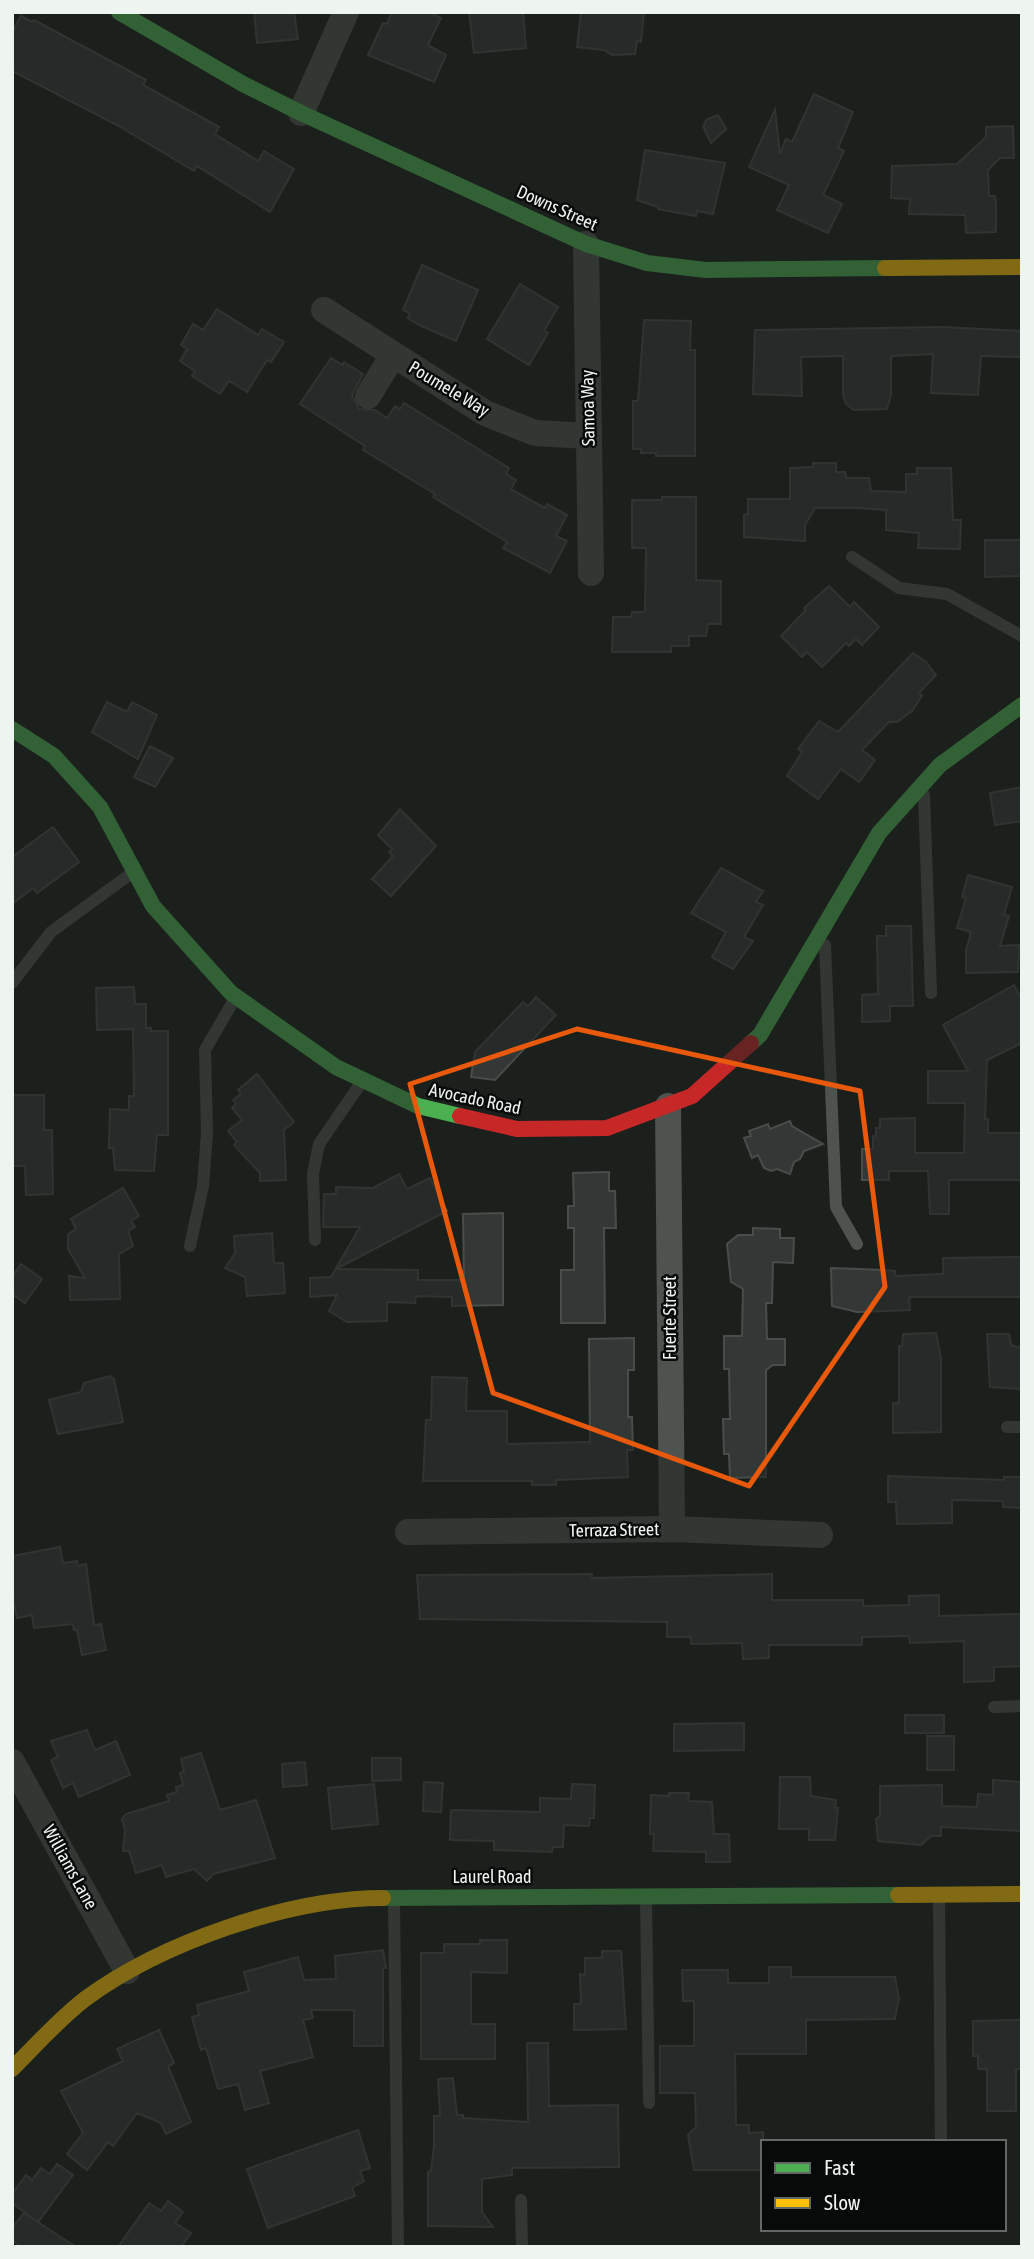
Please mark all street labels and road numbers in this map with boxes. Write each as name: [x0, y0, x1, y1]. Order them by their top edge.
street label: Downs Street: [514, 180, 601, 235]
street label: Poumele Way: [405, 356, 493, 421]
street label: Samoa Way: [576, 370, 599, 446]
street label: Avocado Road: [427, 1079, 523, 1118]
street label: Fuerte Street: [659, 1276, 680, 1360]
street label: Terraza Street: [569, 1518, 659, 1541]
street label: Williams Lane: [39, 1821, 102, 1913]
street label: Laurel Road: [452, 1866, 532, 1887]

